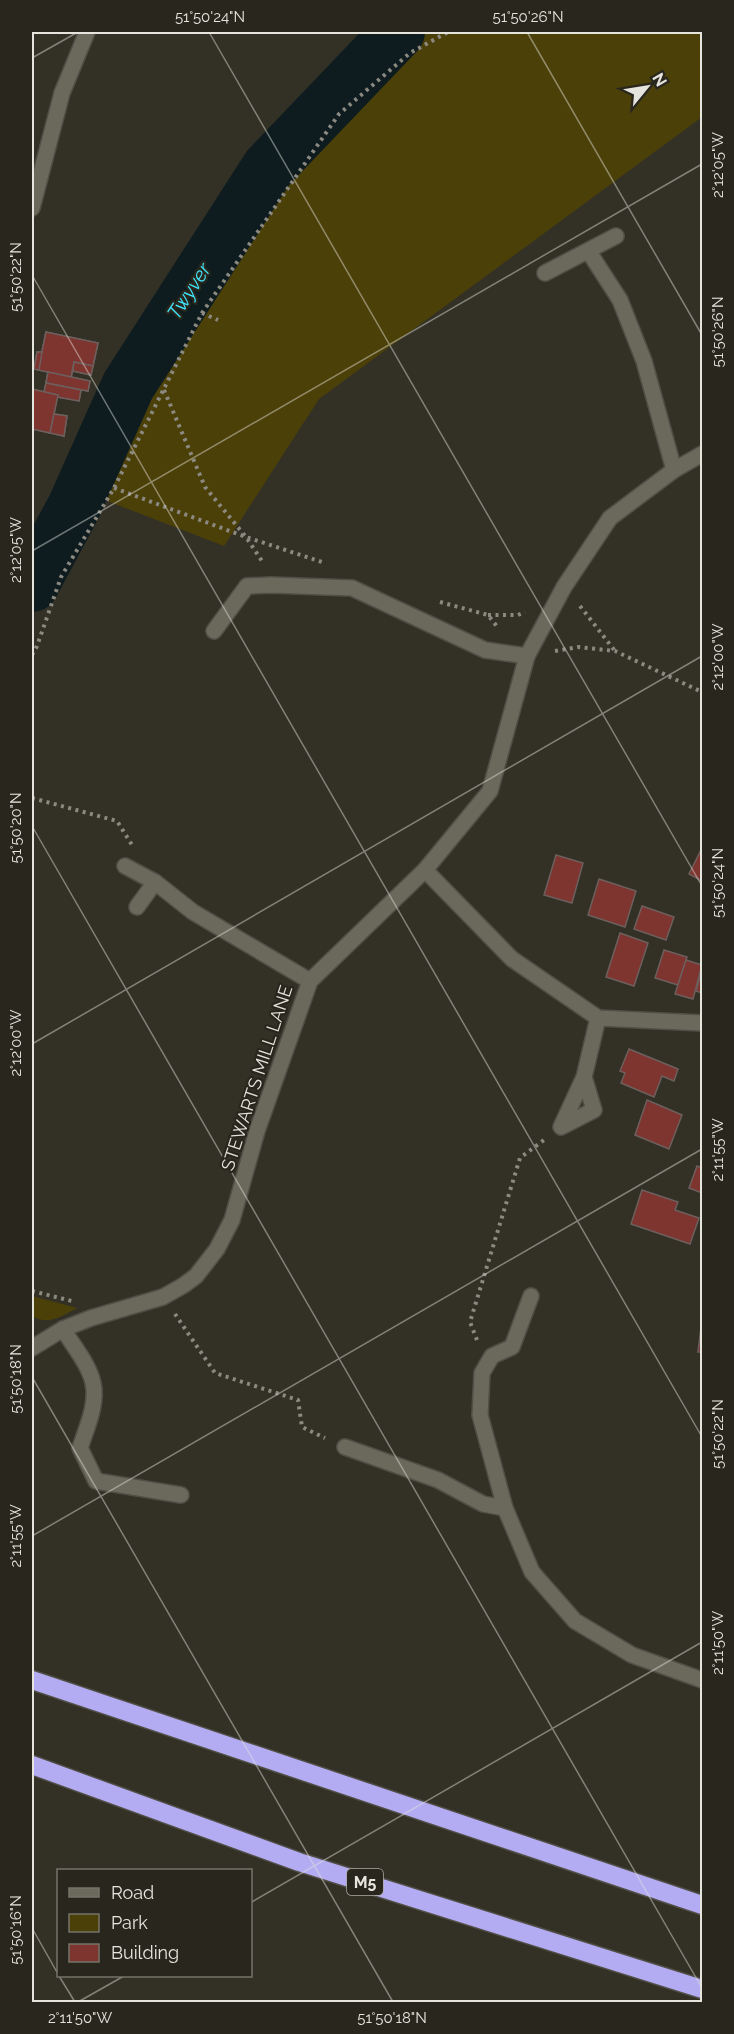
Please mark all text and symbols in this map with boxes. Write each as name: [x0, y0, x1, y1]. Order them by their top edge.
text: 51°50'24"N: [175, 8, 245, 26]
text: 51°50'26"N: [492, 8, 564, 26]
north arrow: [617, 57, 677, 117]
text: N: [648, 70, 671, 90]
text: 2°12'05"W: [709, 132, 727, 198]
text: 51°50'22"N: [7, 242, 25, 312]
water label: Twyver: [162, 257, 217, 324]
text: 51°50'26"N: [709, 296, 727, 368]
text: 2°12'05"W: [7, 517, 25, 583]
text: 2°12'00"W: [709, 623, 727, 691]
text: 51°50'20"N: [7, 792, 25, 864]
text: 51°50'24"N: [709, 848, 727, 918]
street label: STEWARTS MILL LANE: [217, 982, 296, 1173]
text: 2°12'00"W: [7, 1009, 25, 1077]
text: 2°11'55"W: [709, 1118, 727, 1182]
text: 51°50'18"N: [7, 1344, 25, 1414]
text: 51°50'22"N: [709, 1399, 727, 1469]
text: 2°11'55"W: [7, 1504, 25, 1568]
text: 2°11'50"W: [709, 1611, 727, 1675]
legend: [57, 1869, 252, 1977]
road number: M5: [347, 1869, 383, 1895]
text: Road: [111, 1882, 154, 1903]
text: 51°50'16"N: [7, 1895, 25, 1965]
text: Park: [111, 1912, 148, 1933]
text: Building: [111, 1942, 179, 1963]
text: 2°11'50"W: [48, 2009, 112, 2027]
text: 51°50'18"N: [357, 2009, 427, 2027]

